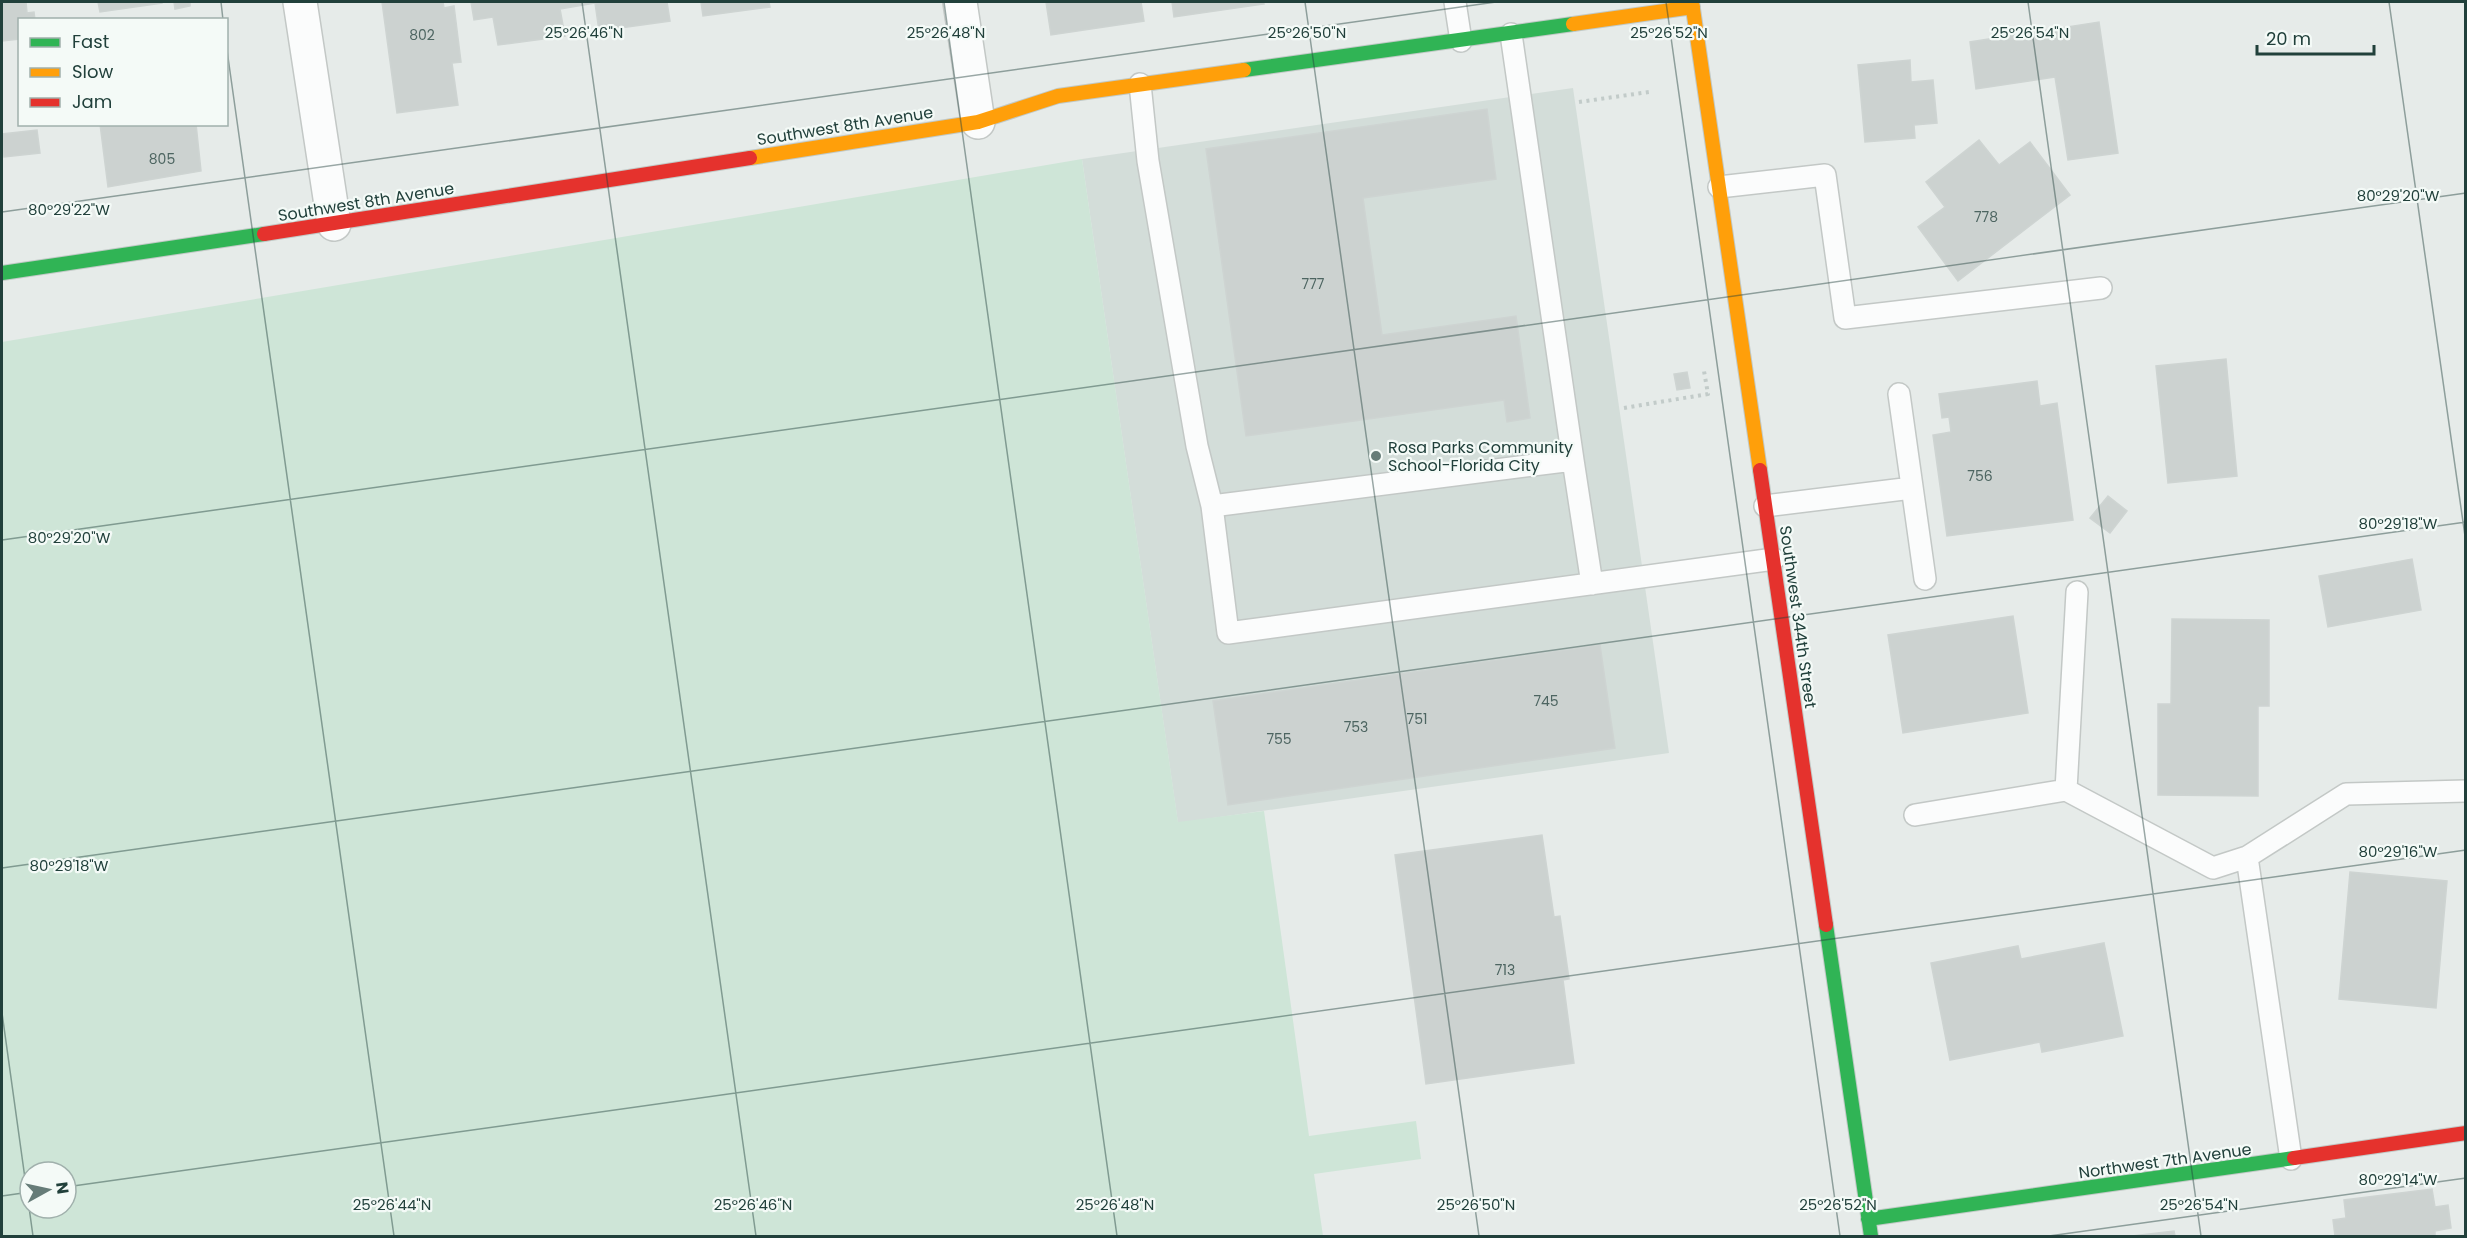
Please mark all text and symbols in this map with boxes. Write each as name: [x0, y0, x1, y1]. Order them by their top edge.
legend: [18, 18, 228, 126]
scale bar: [2257, 18, 2374, 56]
text: 25°26'46"N: [545, 22, 623, 43]
text: 25°26'48"N: [907, 22, 985, 43]
text: 25°26'50"N: [1268, 22, 1346, 43]
text: 25°26'52"N: [1630, 22, 1708, 43]
text: 25°26'54"N: [1991, 22, 2069, 43]
house number: 802: [409, 25, 435, 45]
text: 20 m: [2266, 26, 2311, 51]
text: Fast: [72, 29, 109, 54]
text: Slow: [72, 59, 114, 84]
text: Jam: [72, 89, 112, 114]
street label: Southwest 8th Avenue: [755, 101, 935, 151]
house number: 805: [149, 149, 175, 169]
street label: Southwest 8th Avenue: [276, 177, 456, 227]
text: 80°29'20"W: [2357, 185, 2440, 206]
text: 80°29'22"W: [28, 199, 110, 220]
house number: 778: [1974, 207, 1998, 227]
house number: 777: [1302, 274, 1325, 294]
place label: Rosa Parks Community School-Florida City: [1388, 436, 1573, 477]
marker: Rosa Parks Community School-Florida City: [1369, 449, 1383, 463]
house number: 756: [1967, 466, 1993, 486]
text: 80°29'18"W: [2359, 513, 2438, 534]
street label: Southwest 344th Street: [1774, 524, 1822, 710]
text: 80°29'20"W: [28, 527, 111, 548]
house number: 745: [1533, 691, 1559, 711]
house number: 751: [1407, 709, 1427, 729]
house number: 753: [1344, 717, 1368, 737]
house number: 755: [1266, 729, 1292, 749]
text: 80°29'16"W: [2359, 841, 2438, 862]
text: 80°29'18"W: [30, 855, 109, 876]
house number: 713: [1495, 960, 1515, 980]
street label: Northwest 7th Avenue: [2077, 1137, 2253, 1185]
north arrow: [18, 1160, 78, 1220]
text: 80°29'14"W: [2359, 1169, 2438, 1190]
text: N: [50, 1180, 75, 1196]
text: 25°26'44"N: [353, 1194, 431, 1215]
text: 25°26'46"N: [714, 1194, 792, 1215]
text: 25°26'48"N: [1076, 1194, 1154, 1215]
text: 25°26'50"N: [1437, 1194, 1515, 1215]
text: 25°26'52"N: [1799, 1194, 1877, 1215]
text: 25°26'54"N: [2160, 1194, 2238, 1215]

